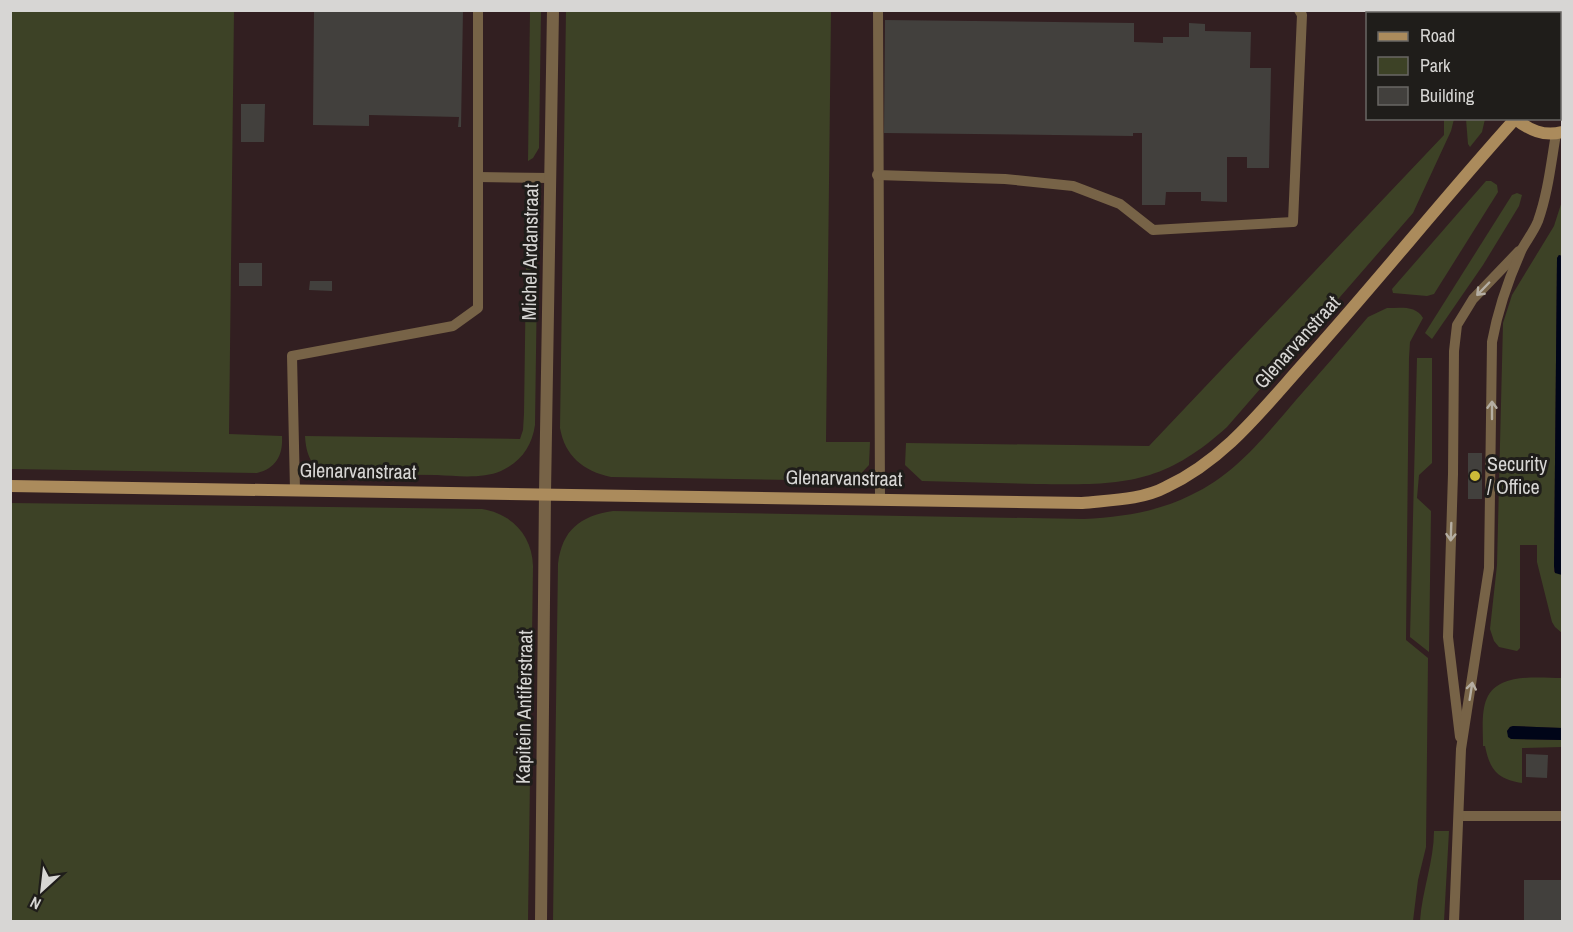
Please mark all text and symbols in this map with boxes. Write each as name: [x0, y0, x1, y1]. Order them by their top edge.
legend: [1366, 12, 1561, 120]
text: Road: [1420, 23, 1455, 48]
text: Park: [1420, 53, 1451, 78]
text: Building: [1420, 83, 1475, 108]
street label: Michel Ardanstraat: [515, 183, 544, 321]
one-way arrow: [1476, 281, 1490, 296]
street label: Glenarvanstraat: [1248, 289, 1346, 394]
one-way arrow: [1486, 400, 1498, 420]
place label: Security / Office: [1487, 450, 1548, 500]
street label: Glenarvanstraat: [299, 456, 417, 485]
street label: Glenarvanstraat: [785, 463, 903, 492]
marker: Security / Office: [1468, 469, 1482, 483]
one-way arrow: [1445, 522, 1457, 542]
street label: Kapitein Antiferstraat: [509, 629, 538, 784]
one-way arrow: [1465, 682, 1476, 702]
north arrow: [12, 860, 72, 920]
text: N: [26, 891, 44, 915]

